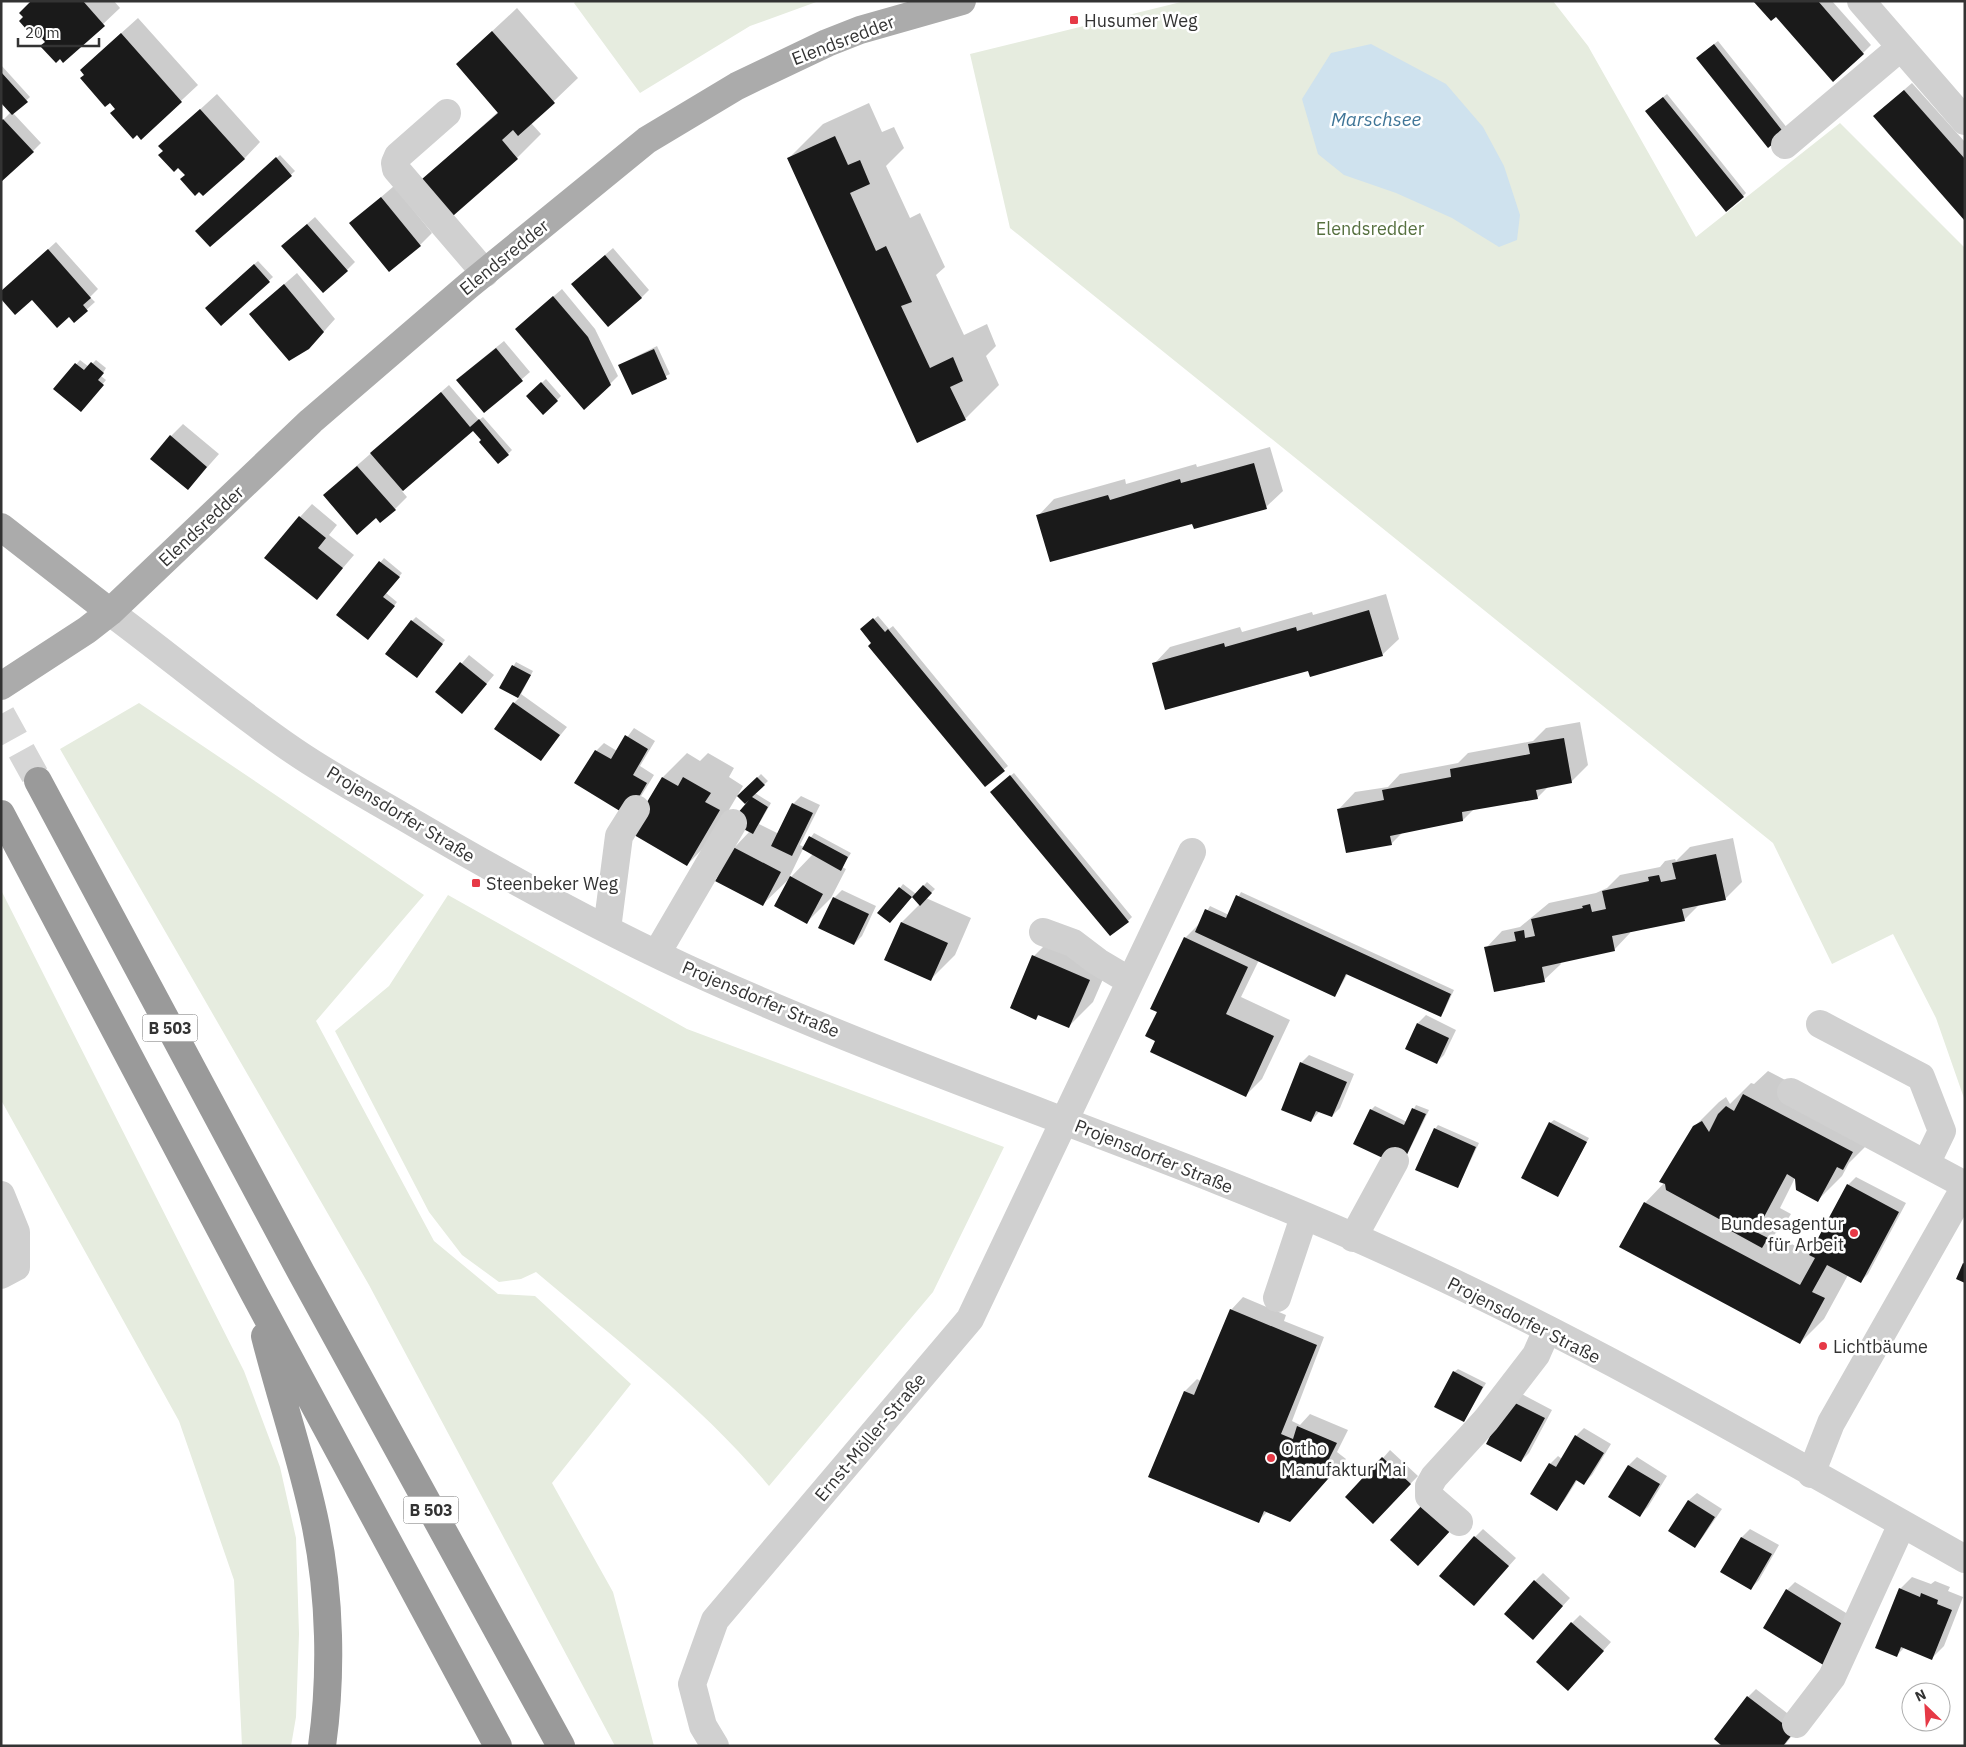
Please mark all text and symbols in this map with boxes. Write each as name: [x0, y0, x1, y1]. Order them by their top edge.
place label: Husumer Weg: [1084, 9, 1198, 32]
street label: Elendsredder: [788, 10, 898, 70]
marker: Husumer Weg: [1068, 14, 1080, 26]
scale bar: [18, 15, 99, 47]
text: 20 m: [25, 23, 60, 42]
water label: Marschsee: [1331, 107, 1421, 131]
street label: Elendsredder: [455, 214, 554, 300]
park label: Elendsredder: [1316, 217, 1425, 240]
street label: Elendsredder: [153, 480, 249, 571]
street label: Projensdorfer Straße: [323, 761, 479, 867]
place label: Steenbeker Weg: [486, 872, 619, 895]
marker: Steenbeker Weg: [470, 877, 482, 889]
street label: Projensdorfer Straße: [679, 955, 843, 1043]
road number: B 503: [142, 1014, 198, 1042]
street label: Projensdorfer Straße: [1071, 1114, 1237, 1198]
place label: Bundesagentur für Arbeit: [1720, 1212, 1844, 1256]
marker: Bundesagentur für Arbeit: [1848, 1227, 1860, 1239]
street label: Projensdorfer Straße: [1444, 1271, 1604, 1369]
place label: Lichtbäume: [1833, 1335, 1928, 1358]
marker: Lichtbäume: [1817, 1340, 1829, 1352]
street label: Ernst-Möller-Straße: [810, 1368, 931, 1506]
place label: Ortho Manufaktur Mai: [1281, 1437, 1407, 1481]
marker: Ortho Manufaktur Mai: [1265, 1452, 1277, 1464]
road number: B 503: [404, 1496, 458, 1524]
north arrow: [1901, 1682, 1951, 1732]
text: N: [1912, 1685, 1929, 1706]

